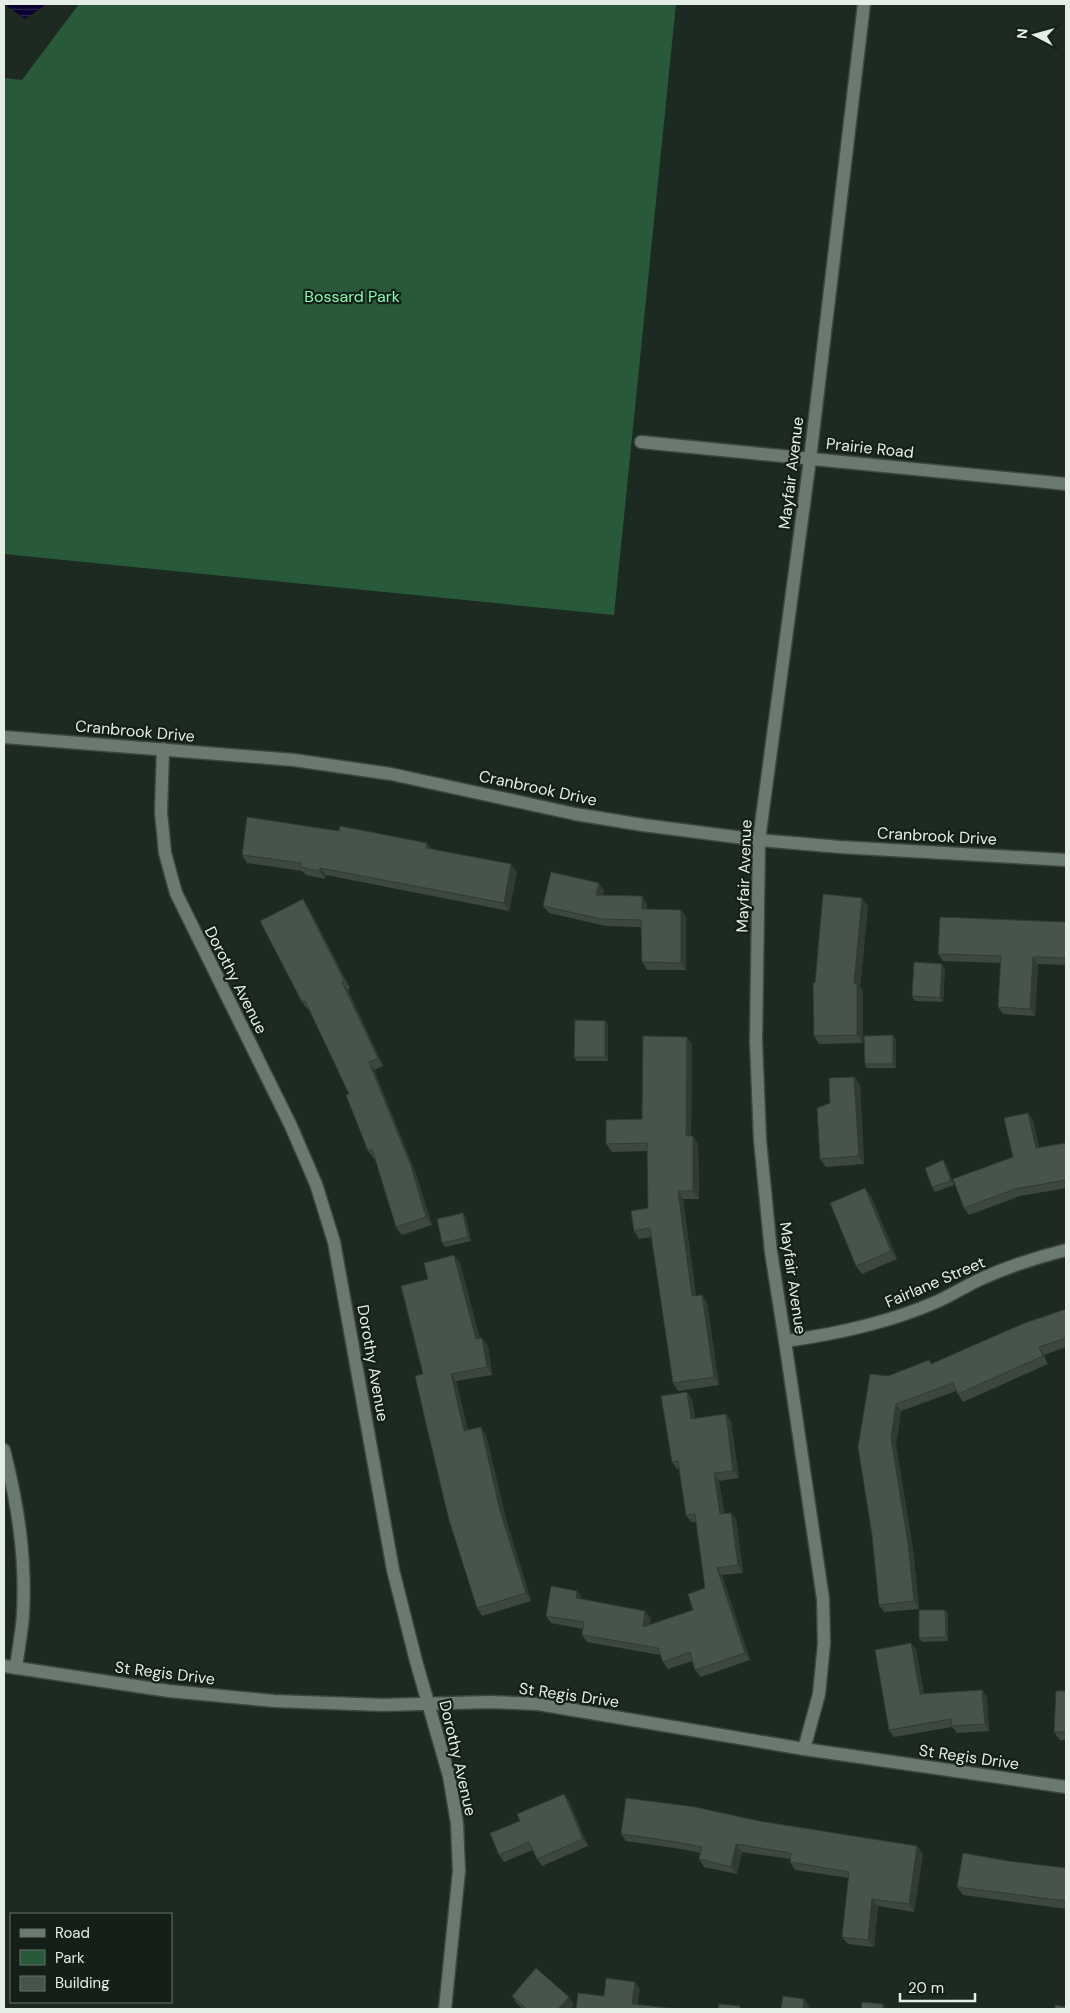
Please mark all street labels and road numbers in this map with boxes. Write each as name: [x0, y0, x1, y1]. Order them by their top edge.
street label: Mayfair Avenue: [774, 416, 808, 530]
street label: Prairie Road: [825, 433, 915, 463]
street label: Cranbrook Drive: [74, 715, 196, 747]
street label: Cranbrook Drive: [477, 765, 599, 811]
street label: Mayfair Avenue: [732, 819, 756, 933]
street label: Cranbrook Drive: [876, 822, 998, 850]
street label: Dorothy Avenue: [200, 923, 272, 1037]
street label: Mayfair Avenue: [775, 1221, 811, 1335]
street label: Fairlane Street: [882, 1252, 988, 1312]
street label: Dorothy Avenue: [352, 1303, 394, 1423]
street label: St Regis Drive: [114, 1656, 216, 1690]
street label: St Regis Drive: [518, 1678, 620, 1712]
street label: Dorothy Avenue: [434, 1698, 482, 1818]
street label: St Regis Drive: [918, 1740, 1020, 1774]

